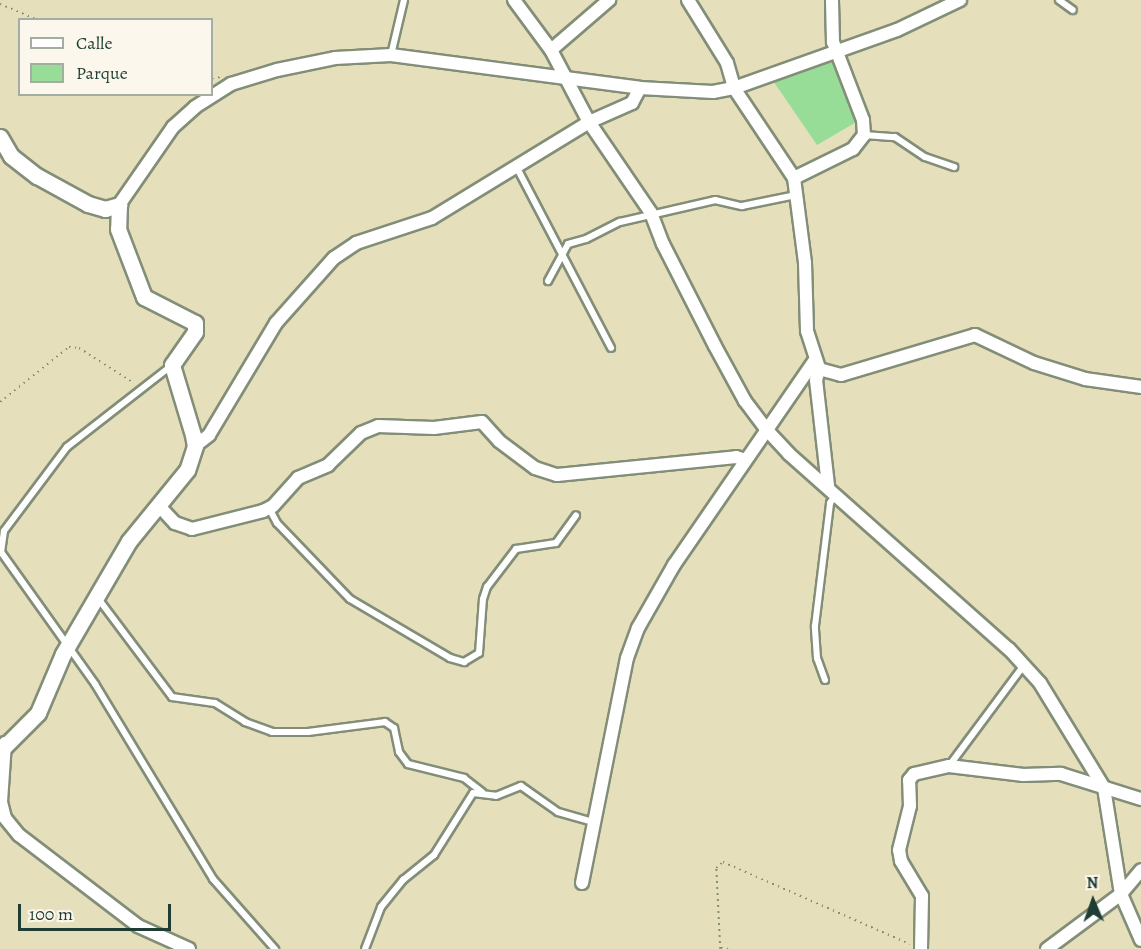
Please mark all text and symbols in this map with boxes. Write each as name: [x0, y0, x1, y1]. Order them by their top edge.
legend: [18, 18, 213, 96]
text: Calle: [76, 31, 113, 55]
text: Parque: [76, 61, 128, 85]
north arrow: [1063, 871, 1123, 931]
text: N: [1086, 872, 1099, 894]
scale bar: [21, 892, 174, 930]
text: 100 m: [29, 902, 73, 926]

